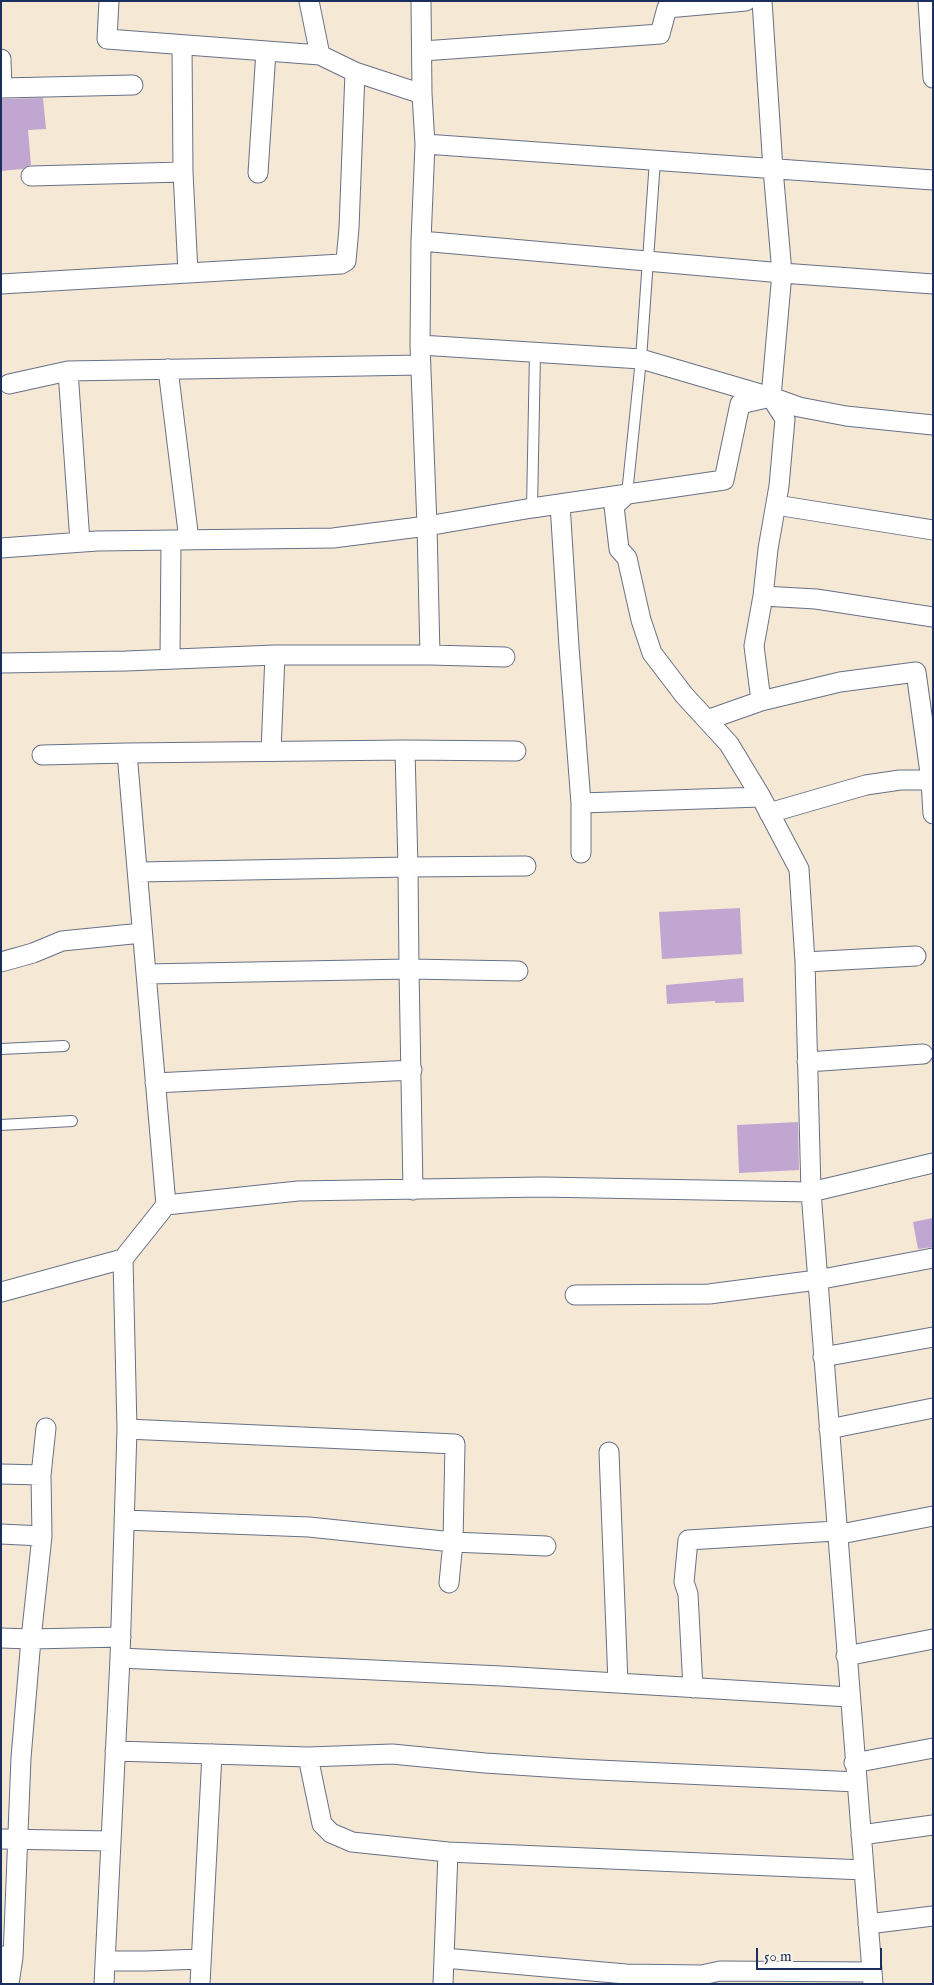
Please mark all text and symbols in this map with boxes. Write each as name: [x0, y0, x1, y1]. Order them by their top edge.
scale bar: [759, 1938, 885, 1970]
text: 50 m: [764, 1947, 792, 1966]

